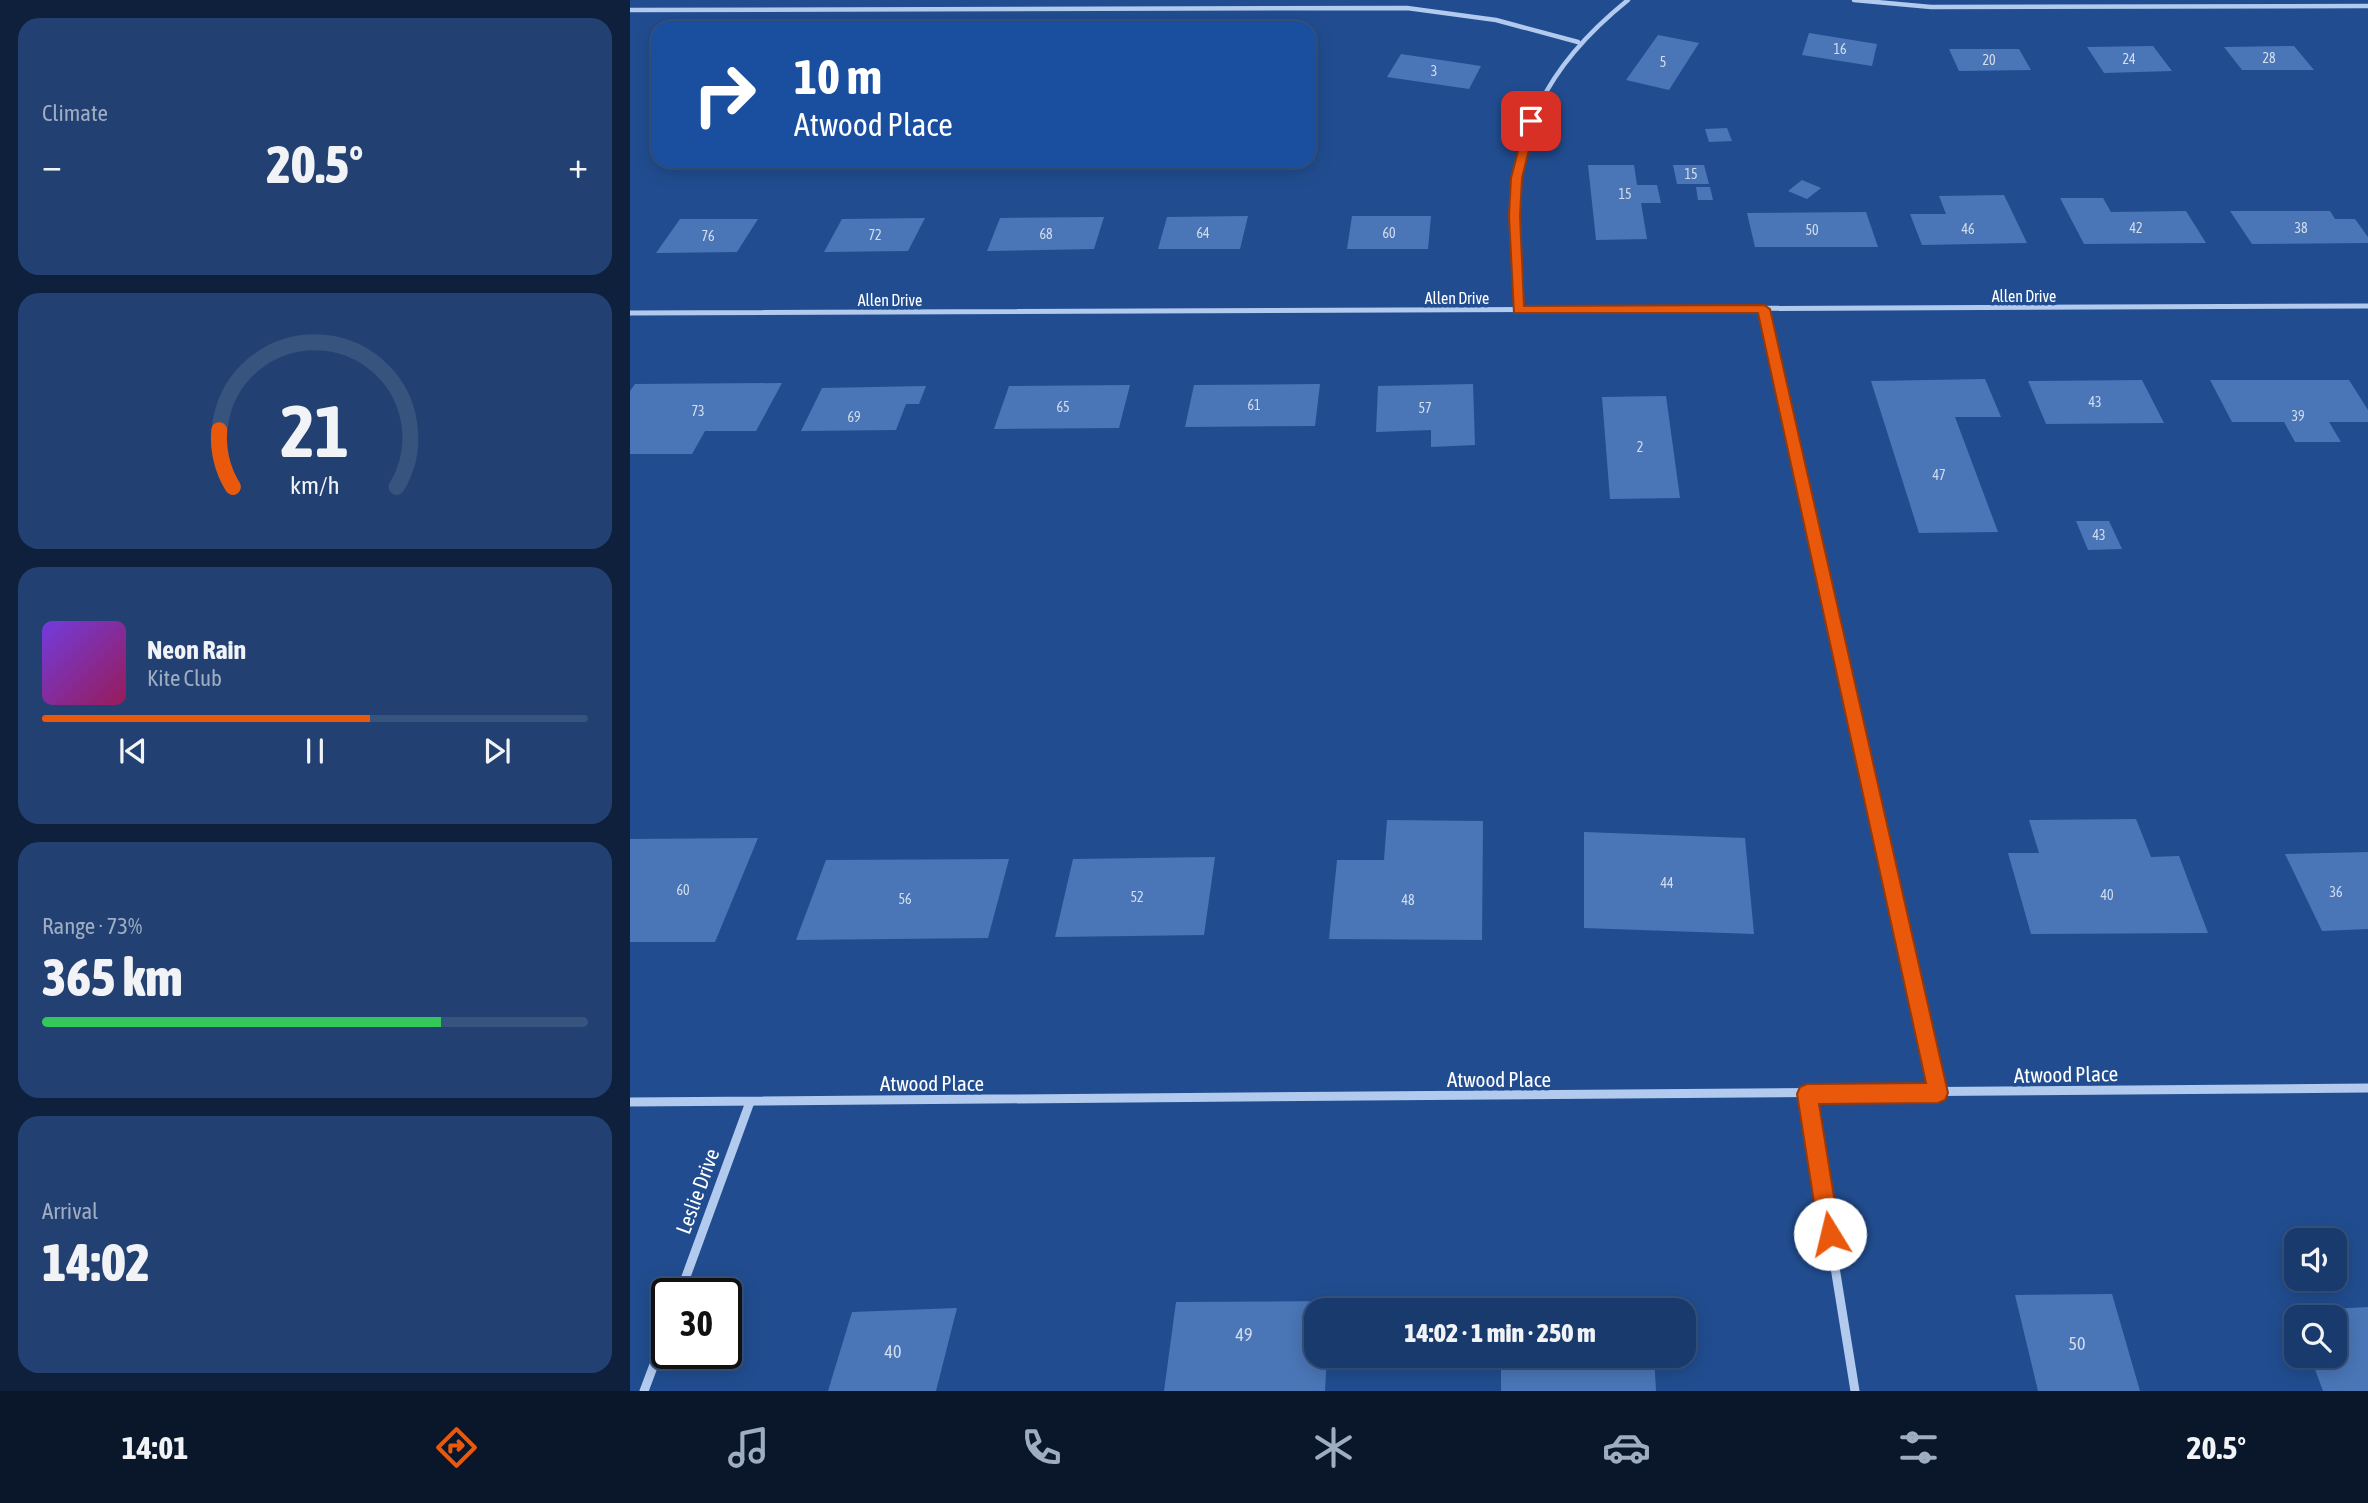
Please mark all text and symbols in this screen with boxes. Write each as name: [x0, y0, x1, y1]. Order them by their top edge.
house number: 16: [1833, 41, 1847, 57]
text: 10 m: [794, 48, 882, 104]
icon: right: [679, 49, 770, 140]
house number: 28: [2262, 50, 2276, 66]
house number: 24: [2122, 51, 2136, 67]
house number: 20: [1982, 52, 1996, 68]
house number: 5: [1660, 54, 1666, 70]
house number: 3: [1431, 63, 1437, 79]
pin: [1501, 91, 1561, 151]
text: Climate: [42, 100, 108, 126]
icon: arrive: [1512, 102, 1550, 140]
text: Atwood Place: [794, 106, 953, 143]
text: 20.5°: [267, 134, 363, 194]
text: −: [42, 143, 62, 186]
text: +: [568, 143, 588, 186]
house number: 15: [1684, 166, 1698, 182]
house number: 15: [1618, 186, 1632, 202]
house number: 42: [2129, 220, 2143, 236]
house number: 38: [2294, 220, 2308, 236]
house number: 46: [1961, 221, 1975, 237]
house number: 50: [1805, 222, 1819, 238]
house number: 64: [1196, 225, 1210, 241]
house number: 60: [1382, 225, 1396, 241]
house number: 68: [1039, 226, 1053, 242]
house number: 72: [868, 227, 882, 243]
house number: 76: [701, 228, 715, 244]
street label: Allen Drive: [1992, 287, 2056, 305]
street label: Allen Drive: [1425, 289, 1489, 307]
street label: Allen Drive: [858, 291, 922, 309]
text: 21: [281, 389, 349, 472]
house number: 43: [2088, 394, 2102, 410]
house number: 61: [1247, 397, 1261, 413]
house number: 65: [1056, 399, 1070, 415]
house number: 57: [1418, 400, 1432, 416]
house number: 73: [691, 403, 705, 419]
house number: 39: [2291, 408, 2305, 424]
house number: 69: [847, 409, 861, 425]
house number: 2: [1637, 439, 1643, 455]
house number: 47: [1932, 467, 1946, 483]
text: km/h: [290, 471, 340, 499]
house number: 43: [2092, 527, 2106, 543]
text: Neon Rain: [147, 635, 246, 665]
text: Kite Club: [147, 665, 222, 691]
icon: previous: [114, 732, 152, 770]
icon: pause: [296, 732, 334, 770]
icon: next: [478, 732, 516, 770]
house number: 44: [1660, 875, 1674, 891]
house number: 60: [676, 882, 690, 898]
house number: 36: [2329, 884, 2343, 900]
house number: 40: [2100, 887, 2114, 903]
house number: 52: [1130, 889, 1144, 905]
house number: 56: [898, 891, 912, 907]
house number: 48: [1401, 892, 1415, 908]
text: Range · 73%: [42, 913, 142, 939]
text: 365 km: [42, 947, 183, 1007]
street label: Atwood Place: [2014, 1061, 2118, 1087]
street label: Atwood Place: [1447, 1067, 1551, 1091]
street label: Atwood Place: [880, 1071, 984, 1095]
street label: Leslie Drive: [671, 1145, 723, 1237]
position arrow: [1793, 1197, 1867, 1271]
text: Arrival: [42, 1198, 98, 1224]
map controls: [2284, 1228, 2347, 1368]
button: sound: [2284, 1228, 2347, 1291]
text: 14:02: [42, 1232, 150, 1292]
speed limit sign: 30: [651, 1278, 742, 1369]
button: search: [2284, 1305, 2347, 1368]
text: 14:02 · 1 min · 250 m: [1404, 1318, 1596, 1348]
house number: 49: [1236, 1324, 1252, 1345]
house number: 50: [2069, 1333, 2085, 1354]
house number: 40: [885, 1341, 901, 1362]
icon: directions: [432, 1423, 481, 1472]
icon: music: [724, 1423, 773, 1472]
icon: phone: [1017, 1423, 1066, 1472]
icon: climate: [1309, 1423, 1358, 1472]
icon: car: [1602, 1423, 1651, 1472]
icon: filters: [1894, 1423, 1943, 1472]
text: 14:01: [122, 1429, 188, 1466]
text: 20.5°: [2187, 1429, 2246, 1466]

